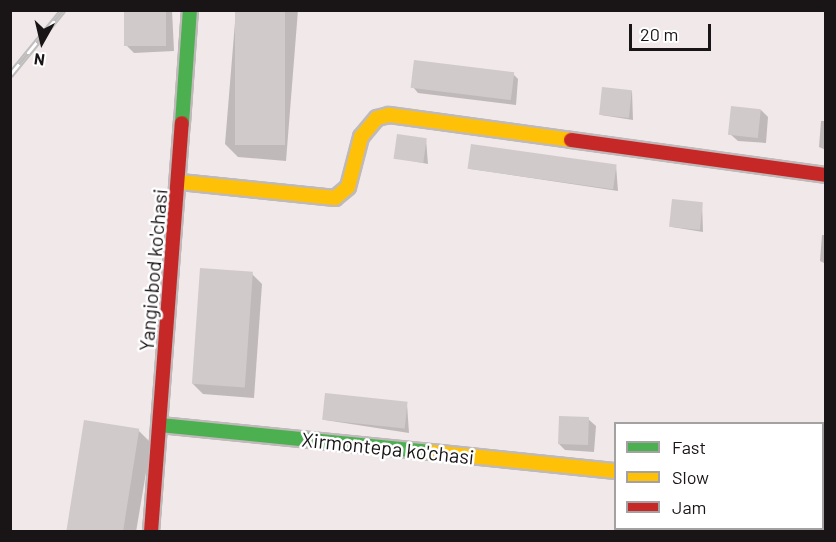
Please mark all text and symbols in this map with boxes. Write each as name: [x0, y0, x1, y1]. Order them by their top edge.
north arrow: [12, 12, 72, 72]
scale bar: [632, 12, 714, 50]
text: 20 m: [640, 23, 678, 45]
text: N: [33, 50, 46, 70]
street label: Yangiobod ko'chasi: [134, 188, 172, 352]
legend: [614, 422, 824, 530]
street label: Xirmontepa ko'chasi: [301, 427, 475, 469]
text: Fast: [672, 436, 706, 458]
text: Slow: [672, 466, 709, 488]
text: Jam: [672, 496, 706, 518]

